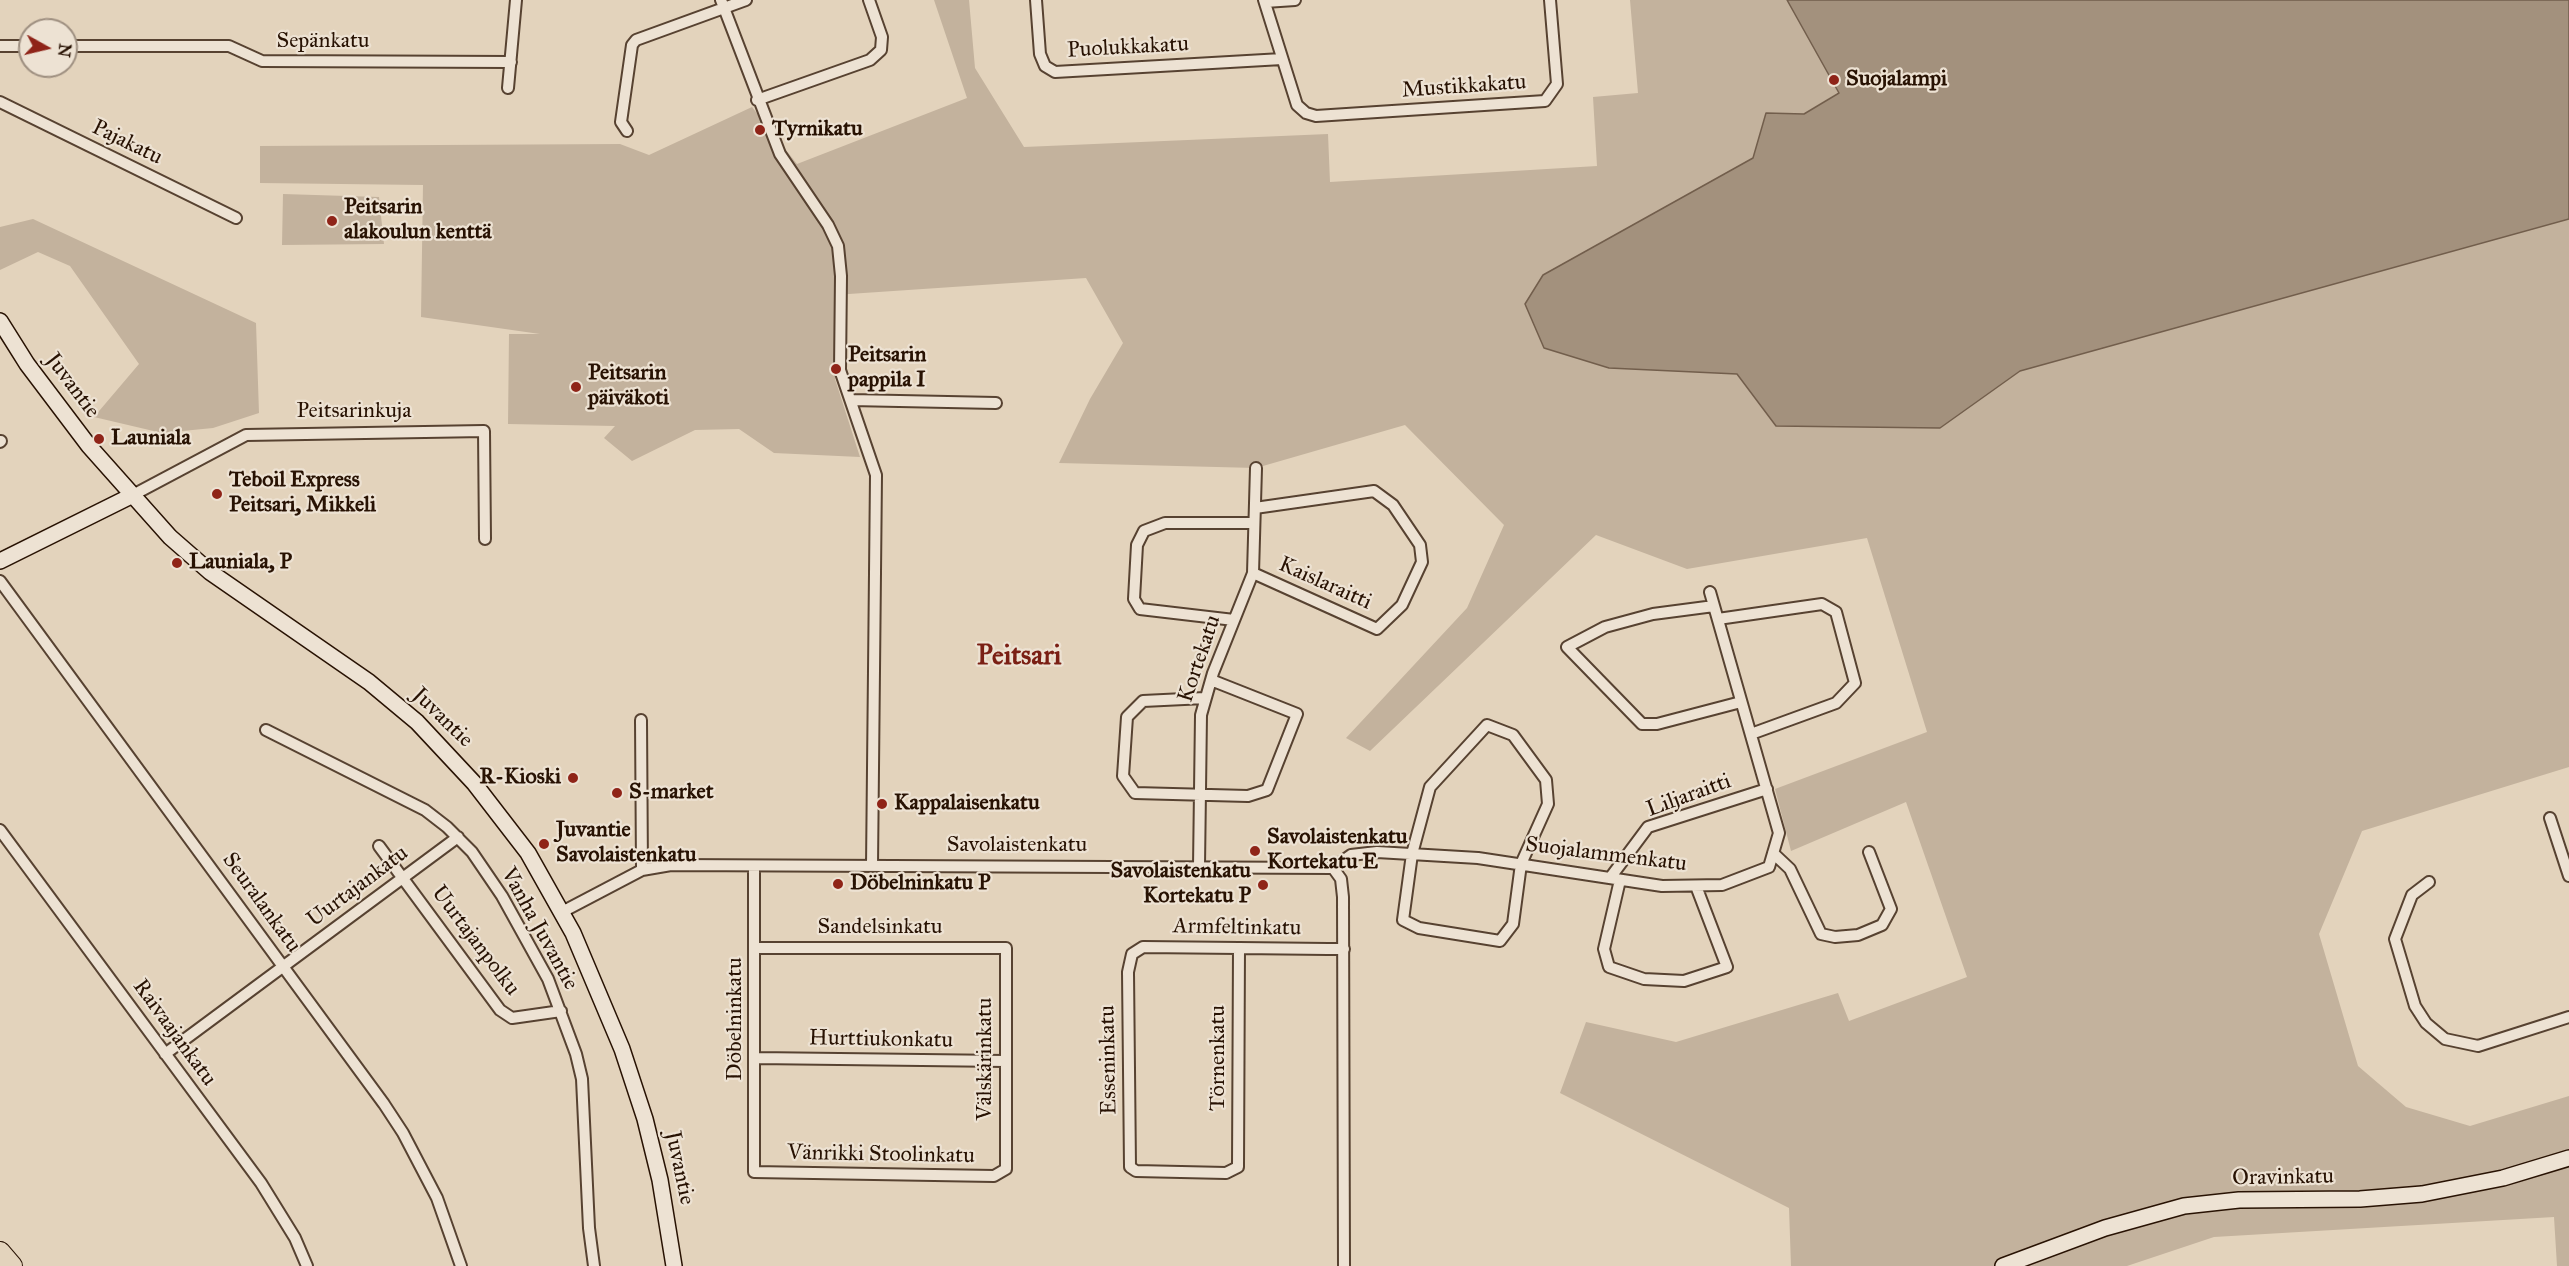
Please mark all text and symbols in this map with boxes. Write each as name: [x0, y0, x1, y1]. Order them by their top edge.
north arrow: [18, 18, 78, 78]
street label: Sepänkatu: [276, 29, 370, 55]
street label: Puolukkakatu: [1067, 32, 1189, 64]
text: N: [54, 42, 75, 58]
place label: Suojalampi: [1846, 67, 1947, 93]
street label: Mustikkakatu: [1401, 69, 1527, 105]
marker: Suojalampi: [1827, 73, 1841, 87]
street label: Pajakatu: [87, 115, 167, 171]
place label: Tyrnikatu: [772, 117, 863, 143]
marker: Tyrnikatu: [753, 123, 767, 137]
place label: Peitsarin alakoulun kenttä: [344, 195, 492, 246]
marker: Peitsarin alakoulun kenttä: [325, 214, 339, 228]
place label: Peitsarin pappila I: [848, 343, 926, 394]
street label: Juvantie: [39, 348, 105, 424]
place label: Peitsarin päiväkoti: [588, 361, 669, 412]
marker: Peitsarin pappila I: [829, 362, 843, 376]
marker: Peitsarin päiväkoti: [569, 380, 583, 394]
street label: Peitsarinkuja: [296, 399, 412, 425]
place label: Launiala: [111, 426, 191, 452]
marker: Launiala: [92, 432, 106, 446]
place label: Teboil Express Peitsari, Mikkeli: [229, 468, 376, 520]
marker: Teboil Express Peitsari, Mikkeli: [210, 487, 224, 501]
place label: Launiala, P: [189, 550, 292, 576]
street label: Kaislaraitti: [1274, 552, 1376, 616]
marker: Launiala, P: [170, 556, 184, 570]
street label: Kortekatu: [1173, 612, 1227, 706]
district label: Peitsari: [977, 640, 1061, 674]
street label: Juvantie: [406, 683, 478, 753]
place label: R-Kioski: [479, 765, 561, 791]
street label: Liljaraitti: [1643, 769, 1735, 823]
marker: R-Kioski: [566, 771, 580, 785]
place label: S-market: [629, 780, 714, 806]
marker: S-market: [610, 786, 624, 800]
place label: Kappalaisenkatu: [894, 791, 1040, 817]
marker: Kappalaisenkatu: [875, 797, 889, 811]
place label: Juvantie Savolaistenkatu: [556, 818, 696, 870]
place label: Savolaistenkatu Kortekatu E: [1267, 825, 1407, 876]
street label: Suojalammenkatu: [1524, 832, 1688, 878]
street label: Savolaistenkatu: [947, 833, 1087, 859]
marker: Juvantie Savolaistenkatu: [537, 837, 551, 851]
street label: Uurtajankatu: [302, 840, 414, 934]
marker: Savolaistenkatu Kortekatu E: [1248, 844, 1262, 858]
street label: Seuralankatu: [216, 848, 306, 958]
place label: Savolaistenkatu Kortekatu P: [1111, 859, 1251, 910]
street label: Vanha Juvantie: [495, 863, 583, 995]
place label: Döbelninkatu P: [850, 871, 991, 897]
marker: Döbelninkatu P: [831, 877, 845, 891]
marker: Savolaistenkatu Kortekatu P: [1256, 878, 1270, 892]
street label: Uurtajanpolku: [425, 881, 525, 1001]
street label: Armfeltinkatu: [1173, 914, 1301, 942]
street label: Sandelsinkatu: [818, 915, 942, 941]
street label: Döbelninkatu: [723, 957, 749, 1081]
street label: Raivaajankatu: [127, 975, 221, 1091]
street label: Välskärinkatu: [973, 998, 999, 1120]
street label: Esseninkatu: [1095, 1005, 1123, 1115]
street label: Törnenkatu: [1206, 1005, 1232, 1111]
street label: Hurttiukonkatu: [809, 1026, 953, 1054]
street label: Juvantie: [658, 1129, 700, 1207]
street label: Vänrikki Stoolinkatu: [787, 1140, 975, 1170]
street label: Oravinkatu: [2232, 1164, 2334, 1192]

